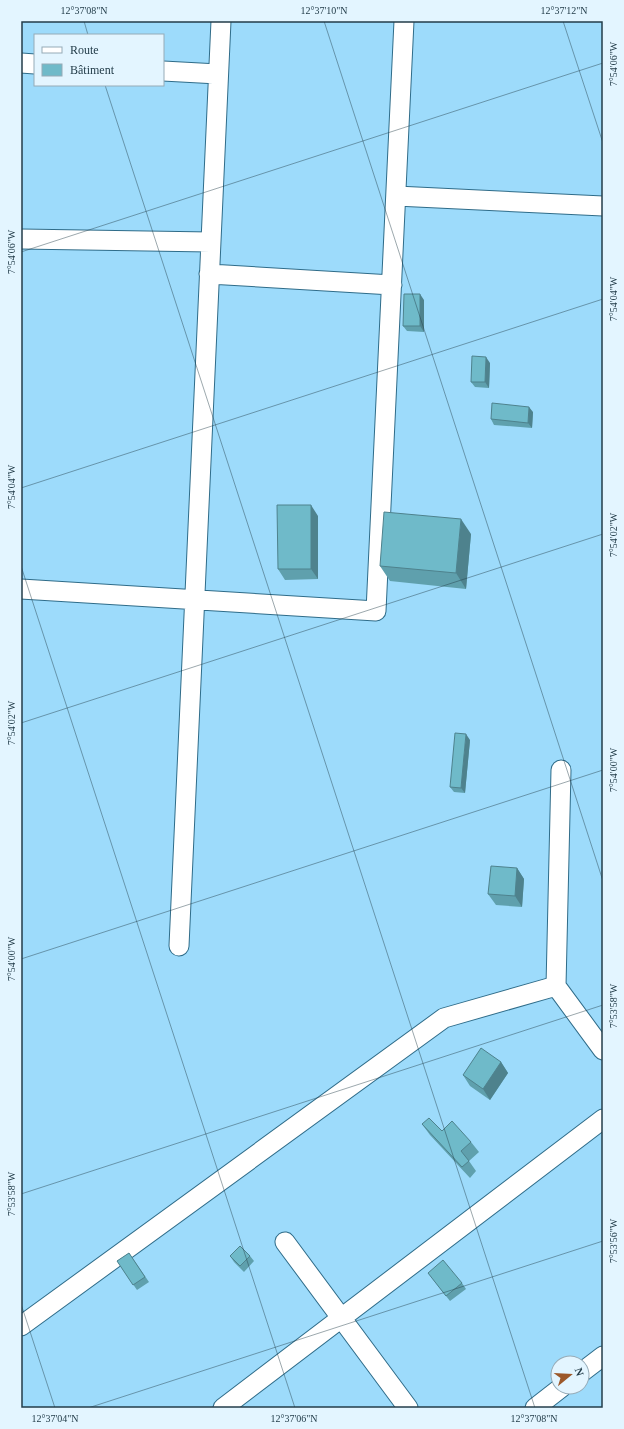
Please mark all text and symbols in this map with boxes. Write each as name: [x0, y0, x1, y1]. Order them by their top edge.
text: 12°37'08"N: [60, 5, 108, 16]
text: 12°37'10"N: [300, 5, 348, 16]
text: 12°37'12"N: [540, 5, 588, 16]
legend: [34, 34, 164, 86]
text: 7°54'06"W: [608, 41, 619, 86]
text: Route: [70, 43, 99, 57]
text: Bâtiment: [70, 63, 115, 77]
text: 7°54'06"W: [6, 229, 17, 274]
text: 7°54'04"W: [608, 276, 619, 321]
text: 7°54'04"W: [6, 464, 17, 509]
text: 7°54'02"W: [608, 512, 619, 557]
text: 7°54'02"W: [6, 700, 17, 745]
text: 7°54'00"W: [608, 747, 619, 792]
text: 7°54'00"W: [6, 936, 17, 981]
text: 7°53'58"W: [608, 983, 619, 1028]
text: 7°53'58"W: [6, 1171, 17, 1216]
text: 7°53'56"W: [608, 1218, 619, 1263]
north arrow: [550, 1355, 590, 1395]
text: N: [573, 1366, 586, 1378]
text: 12°37'04"N: [31, 1413, 79, 1424]
text: 12°37'06"N: [270, 1413, 318, 1424]
text: 12°37'08"N: [510, 1413, 558, 1424]

